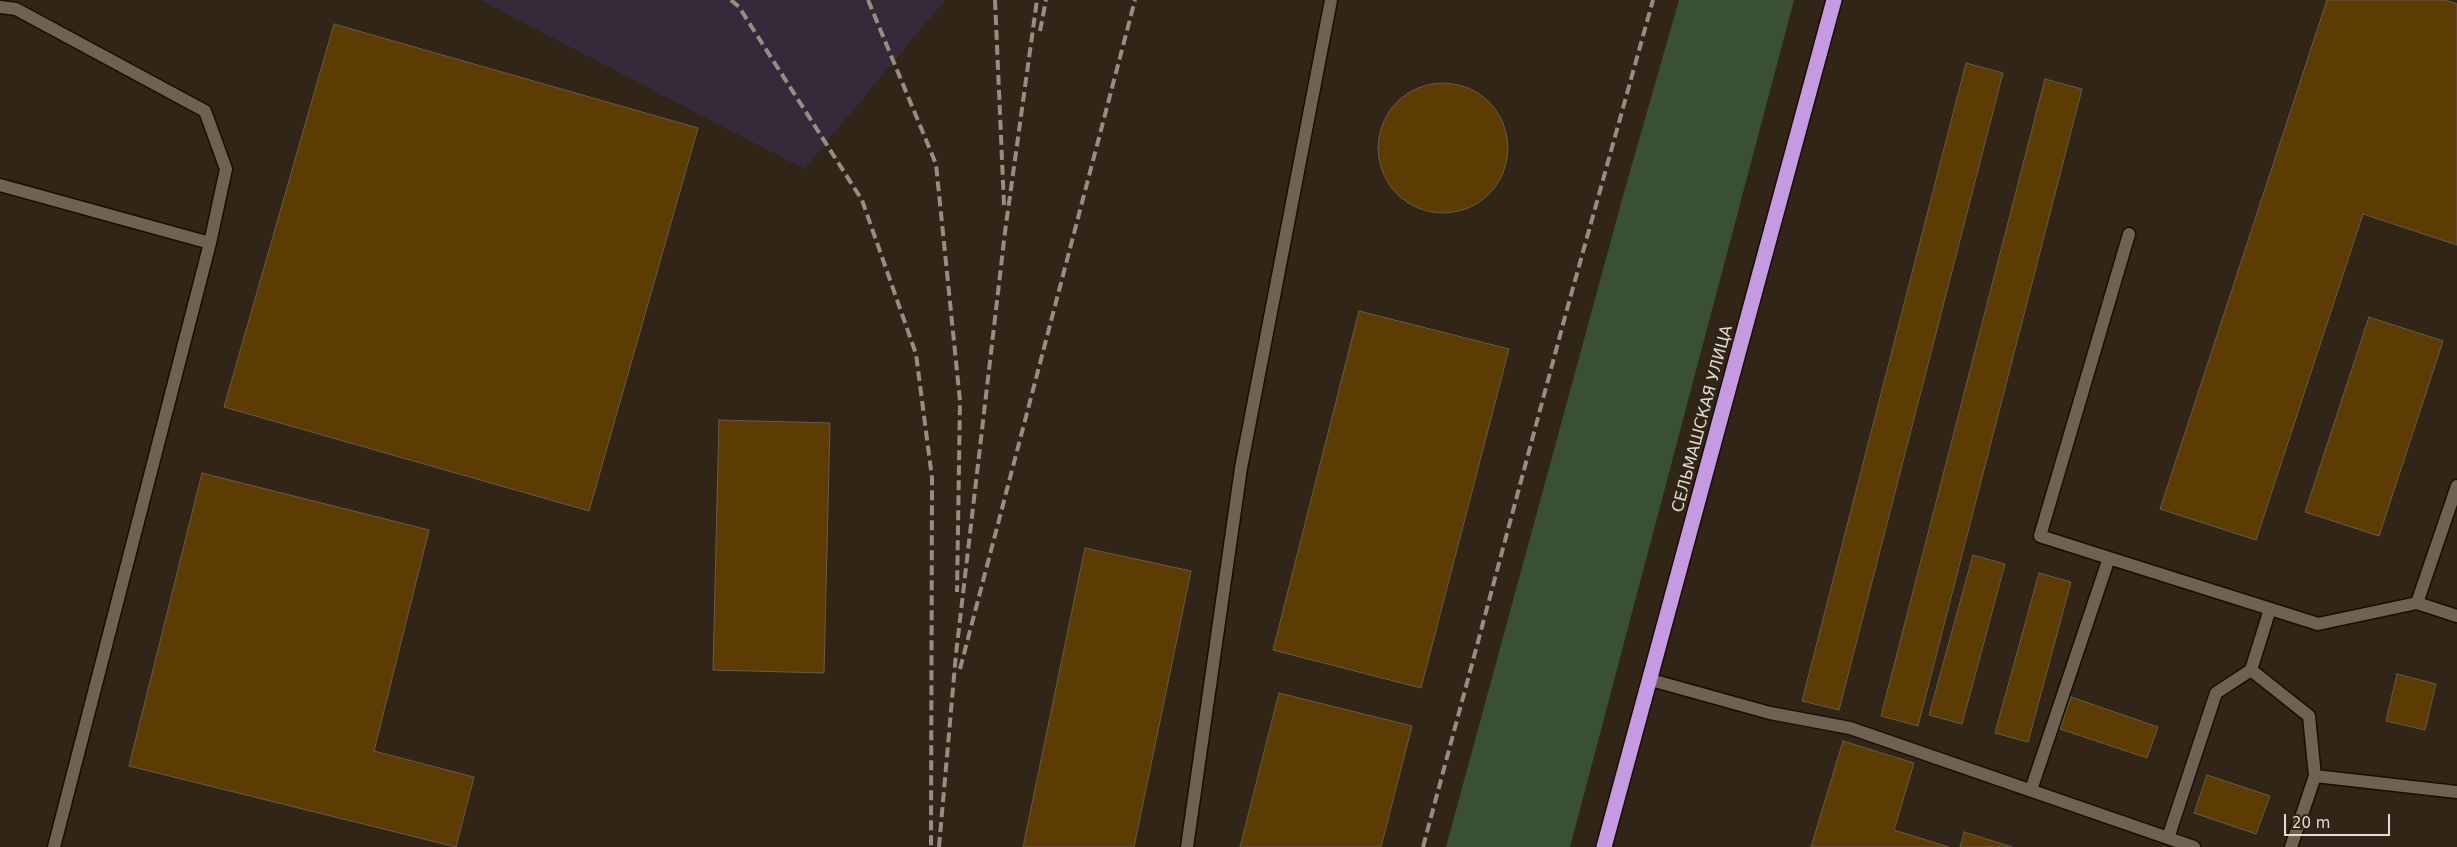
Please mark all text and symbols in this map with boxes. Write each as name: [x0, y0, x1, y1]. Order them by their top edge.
street label: СЕЛЬМАШСКАЯ УЛИЦА: [1669, 323, 1737, 515]
scale bar: [2287, 804, 2393, 836]
text: 20 m: [2292, 814, 2330, 832]

